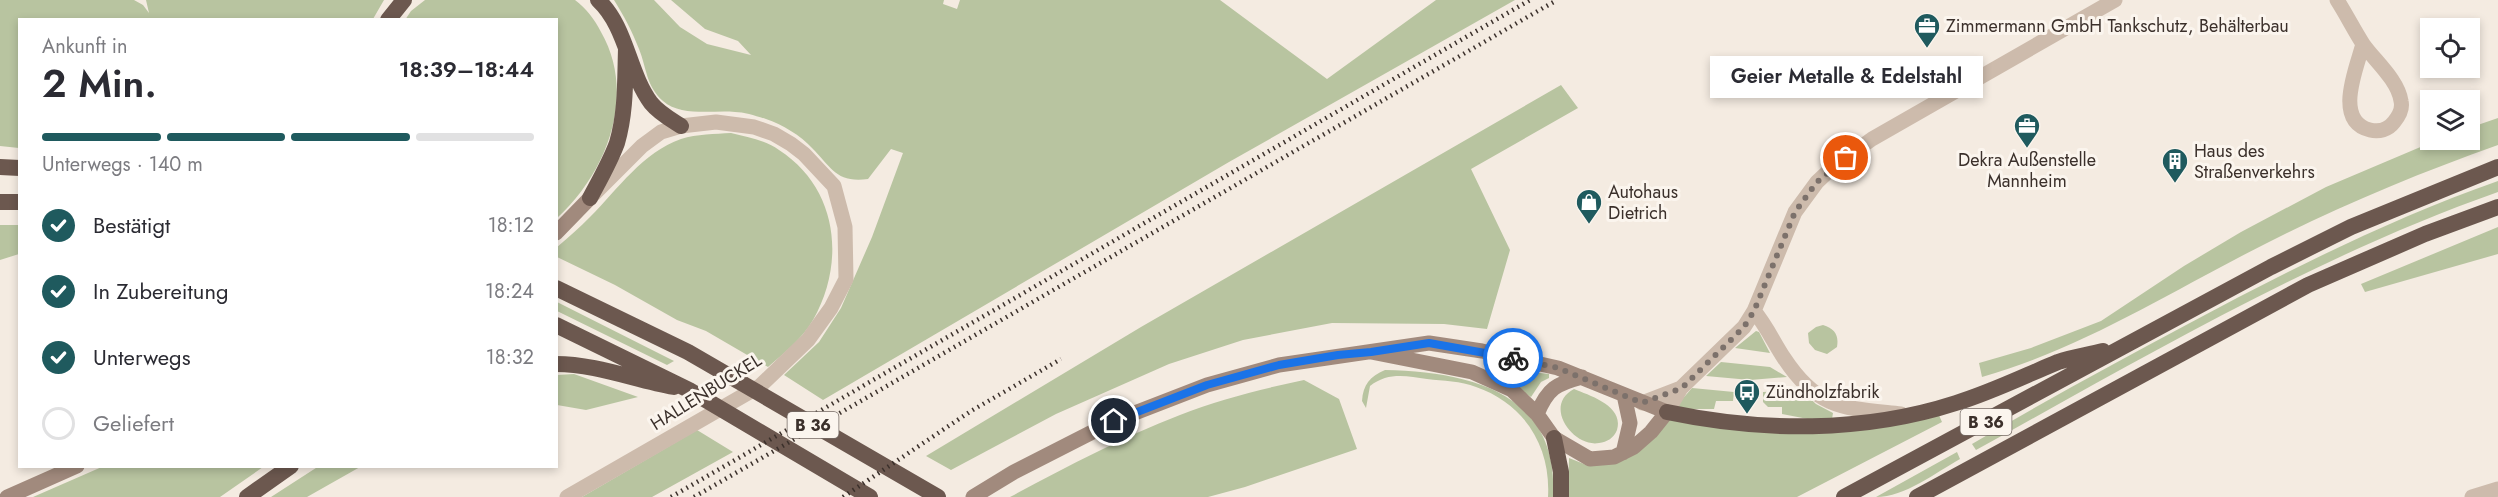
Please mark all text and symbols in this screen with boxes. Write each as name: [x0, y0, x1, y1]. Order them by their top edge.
office icon: Zimmermann GmbH Tankschutz, Behälterbau: [1912, 11, 1942, 49]
place label: Zimmermann GmbH Tankschutz, Behälterbau: [1946, 13, 2289, 39]
map controls: [2420, 18, 2480, 150]
button: locate: [2420, 18, 2480, 78]
text: Ankunft in: [42, 32, 128, 61]
text: 18:39–18:44: [399, 53, 534, 85]
text: 2 Min.: [42, 55, 157, 112]
callout: Geier Metalle & Edelstahl: [1710, 56, 1982, 98]
text: Geier Metalle & Edelstahl: [1731, 62, 1962, 91]
button: layers: [2420, 90, 2480, 150]
office icon: Dekra Außenstelle Mannheim: [2012, 111, 2042, 149]
pin: [1820, 132, 1871, 183]
place label: Haus des Straßenverkehrs: [2194, 138, 2315, 185]
icon: bag: [1829, 141, 1862, 174]
building icon: Haus des Straßenverkehrs: [2160, 146, 2190, 184]
place label: Dekra Außenstelle Mannheim: [1958, 147, 2096, 194]
text: Unterwegs · 140 m: [42, 150, 203, 179]
place label: Autohaus Dietrich: [1608, 179, 1678, 226]
shop icon: Autohaus Dietrich: [1574, 187, 1604, 225]
icon: check: [42, 209, 75, 242]
text: Bestätigt: [93, 209, 170, 241]
text: 18:12: [488, 211, 534, 240]
icon: check: [42, 275, 75, 308]
text: In Zubereitung: [93, 275, 228, 307]
text: 18:24: [485, 277, 534, 306]
courier: [1483, 328, 1543, 388]
icon: check: [42, 341, 75, 374]
text: Unterwegs: [93, 341, 191, 373]
icon: bike: [1497, 342, 1530, 375]
text: 18:32: [486, 343, 534, 372]
street label: HALLENBUCKEL: [645, 347, 767, 437]
bus stop icon: Zündholzfabrik: [1732, 377, 1762, 415]
place label: Zündholzfabrik: [1766, 379, 1880, 405]
pin: [1088, 395, 1139, 446]
icon: home: [1097, 404, 1130, 437]
text: Geliefert: [93, 407, 174, 439]
road number: B 36: [1960, 409, 2012, 435]
road number: B 36: [788, 412, 838, 438]

